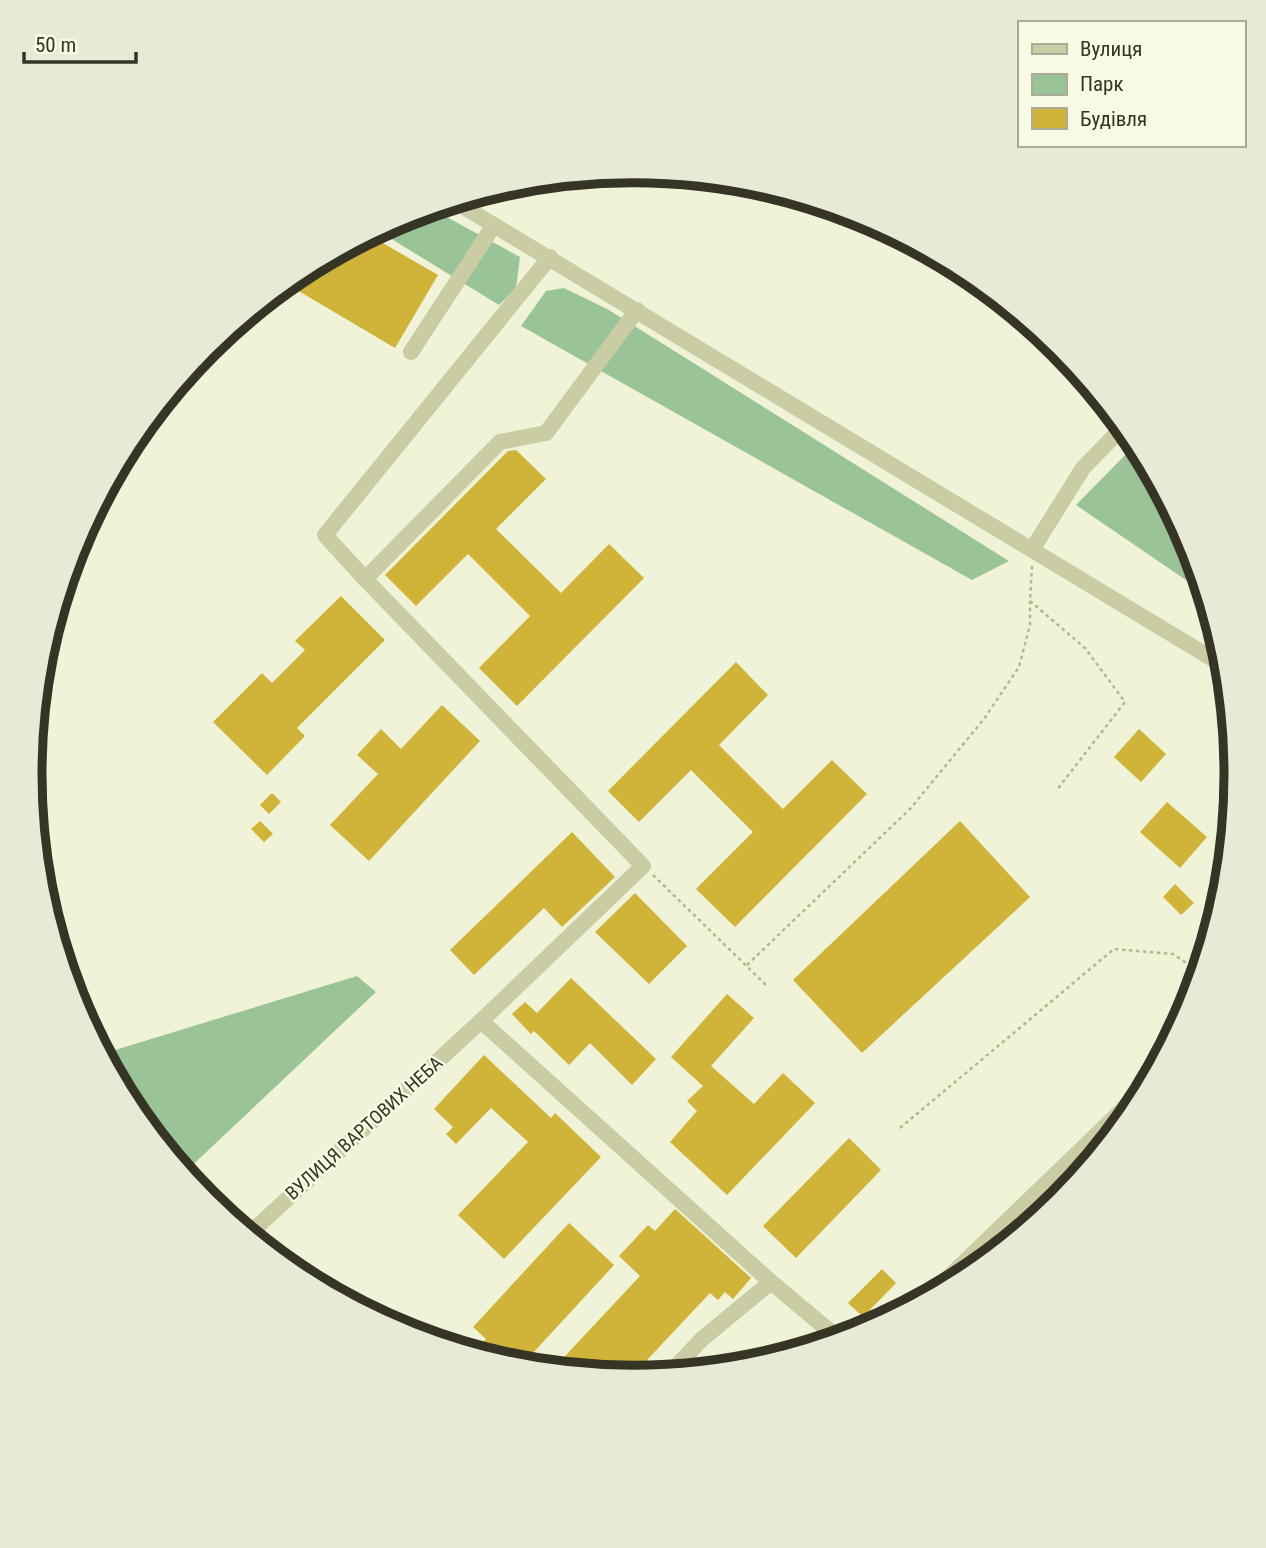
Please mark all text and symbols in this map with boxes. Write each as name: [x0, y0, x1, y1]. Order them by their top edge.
scale bar: [24, 21, 136, 65]
legend: [1018, 21, 1245, 147]
text: 50 m: [35, 33, 76, 57]
text: Вулиця: [1080, 37, 1142, 61]
text: Парк: [1080, 72, 1124, 96]
text: Будівля: [1080, 107, 1147, 131]
street label: ВУЛИЦЯ ВАРТОВИХ НЕБА: [281, 1051, 447, 1205]

